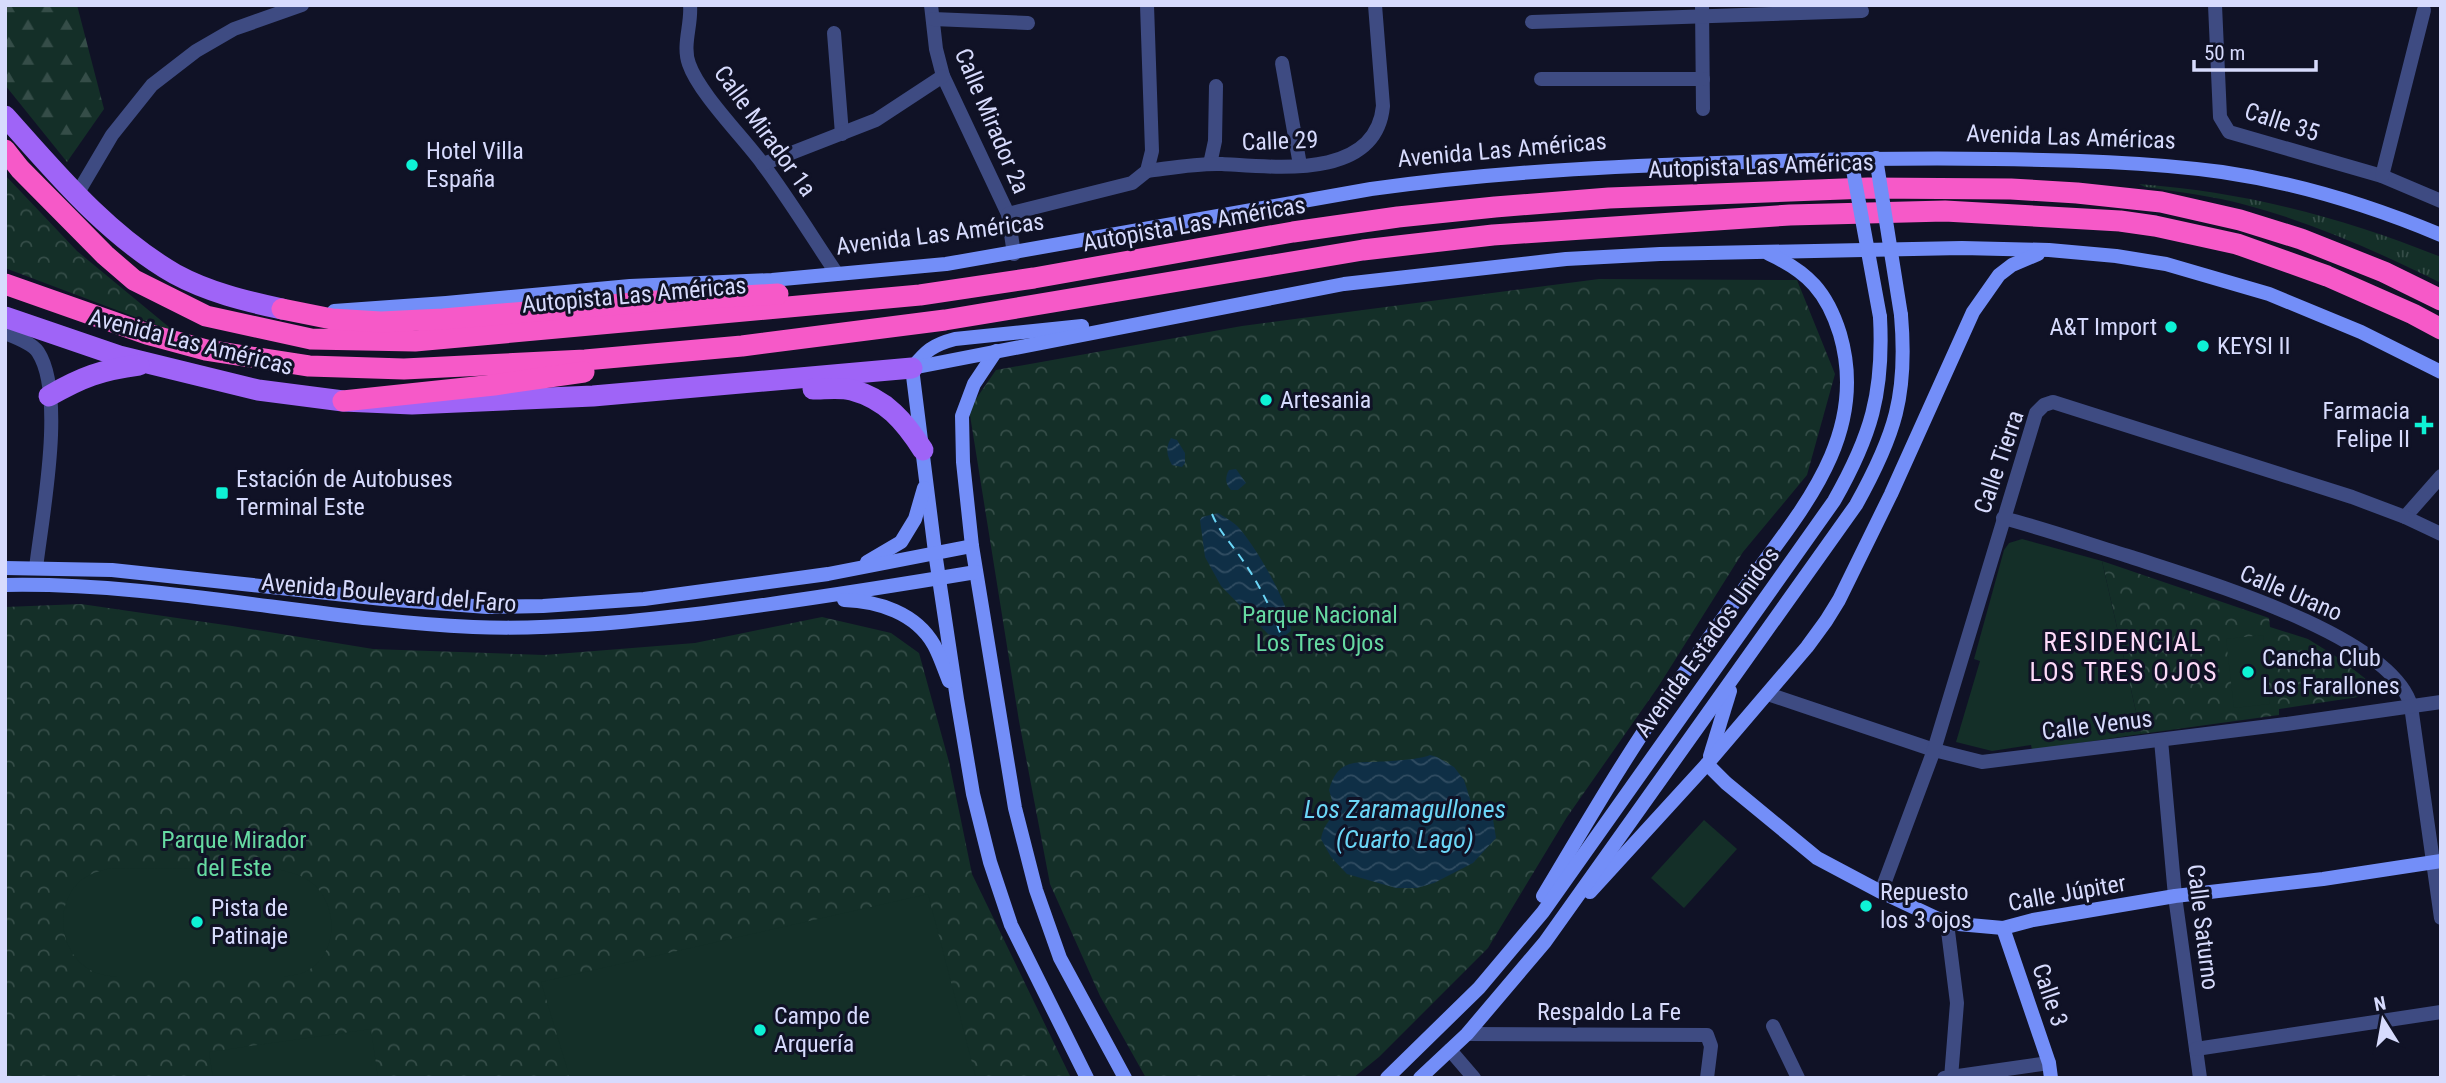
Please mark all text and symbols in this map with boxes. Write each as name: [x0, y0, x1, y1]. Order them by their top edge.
scale bar: [2194, 28, 2316, 72]
text: 50 m: [2204, 41, 2245, 65]
street label: Calle Mirador 2a: [949, 44, 1035, 198]
street label: Calle Mirador 1a: [708, 60, 822, 202]
street label: Calle 35: [2241, 97, 2323, 147]
street label: Avenida Las Américas: [1966, 119, 2176, 155]
street label: Calle 29: [1241, 126, 1319, 156]
street label: Avenida Las Américas: [1396, 127, 1608, 173]
place label: Hotel Villa España: [426, 137, 524, 193]
street label: Autopista Las Américas: [1648, 148, 1874, 184]
marker: Hotel Villa España: [404, 157, 420, 173]
street label: Autopista Las Américas: [1081, 191, 1307, 257]
street label: Avenida Las Américas: [834, 207, 1046, 261]
street label: Autopista Las Américas: [520, 271, 748, 319]
street label: Avenida Las Américas: [86, 303, 296, 381]
place label: A&T Import: [2050, 313, 2157, 341]
marker: A&T Import: [2163, 319, 2179, 335]
place label: KEYSI II: [2217, 332, 2290, 360]
marker: KEYSI II: [2195, 338, 2211, 354]
place label: Artesania: [1280, 386, 1371, 414]
marker: Artesania: [1258, 392, 1274, 408]
place label: Farmacia Felipe II: [2322, 397, 2410, 453]
street label: Calle Tierra: [1968, 407, 2030, 517]
marker: Farmacia Felipe II: [2416, 417, 2432, 433]
place label: Estación de Autobuses Terminal Este: [236, 465, 453, 521]
marker: Estación de Autobuses Terminal Este: [214, 485, 230, 501]
street label: Avenida Estados Unidos: [1629, 542, 1785, 742]
street label: Calle Urano: [2236, 559, 2346, 627]
street label: Avenida Boulevard del Faro: [260, 568, 518, 618]
park label: Parque Nacional Los Tres Ojos: [1242, 601, 1398, 657]
district label: RESIDENCIAL LOS TRES OJOS: [2029, 627, 2219, 687]
place label: Cancha Club Los Farallones: [2262, 644, 2400, 700]
marker: Cancha Club Los Farallones: [2240, 664, 2256, 680]
street label: Calle Venus: [2040, 704, 2154, 746]
water label: Los Zaramagullones (Cuarto Lago): [1304, 794, 1506, 854]
park label: Parque Mirador del Este: [161, 826, 307, 882]
street label: Calle Saturno: [2181, 863, 2225, 991]
street label: Calle Júpiter: [2006, 869, 2128, 917]
place label: Repuesto los 3 ojos: [1880, 878, 1972, 934]
place label: Pista de Patinaje: [211, 894, 288, 950]
marker: Repuesto los 3 ojos: [1858, 898, 1874, 914]
marker: Pista de Patinaje: [189, 914, 205, 930]
street label: Calle 3: [2026, 960, 2074, 1030]
north arrow: [2348, 985, 2418, 1055]
text: N: [2372, 991, 2388, 1016]
street label: Respaldo La Fe: [1537, 998, 1681, 1026]
place label: Campo de Arquería: [774, 1002, 870, 1058]
marker: Campo de Arquería: [752, 1022, 768, 1038]

